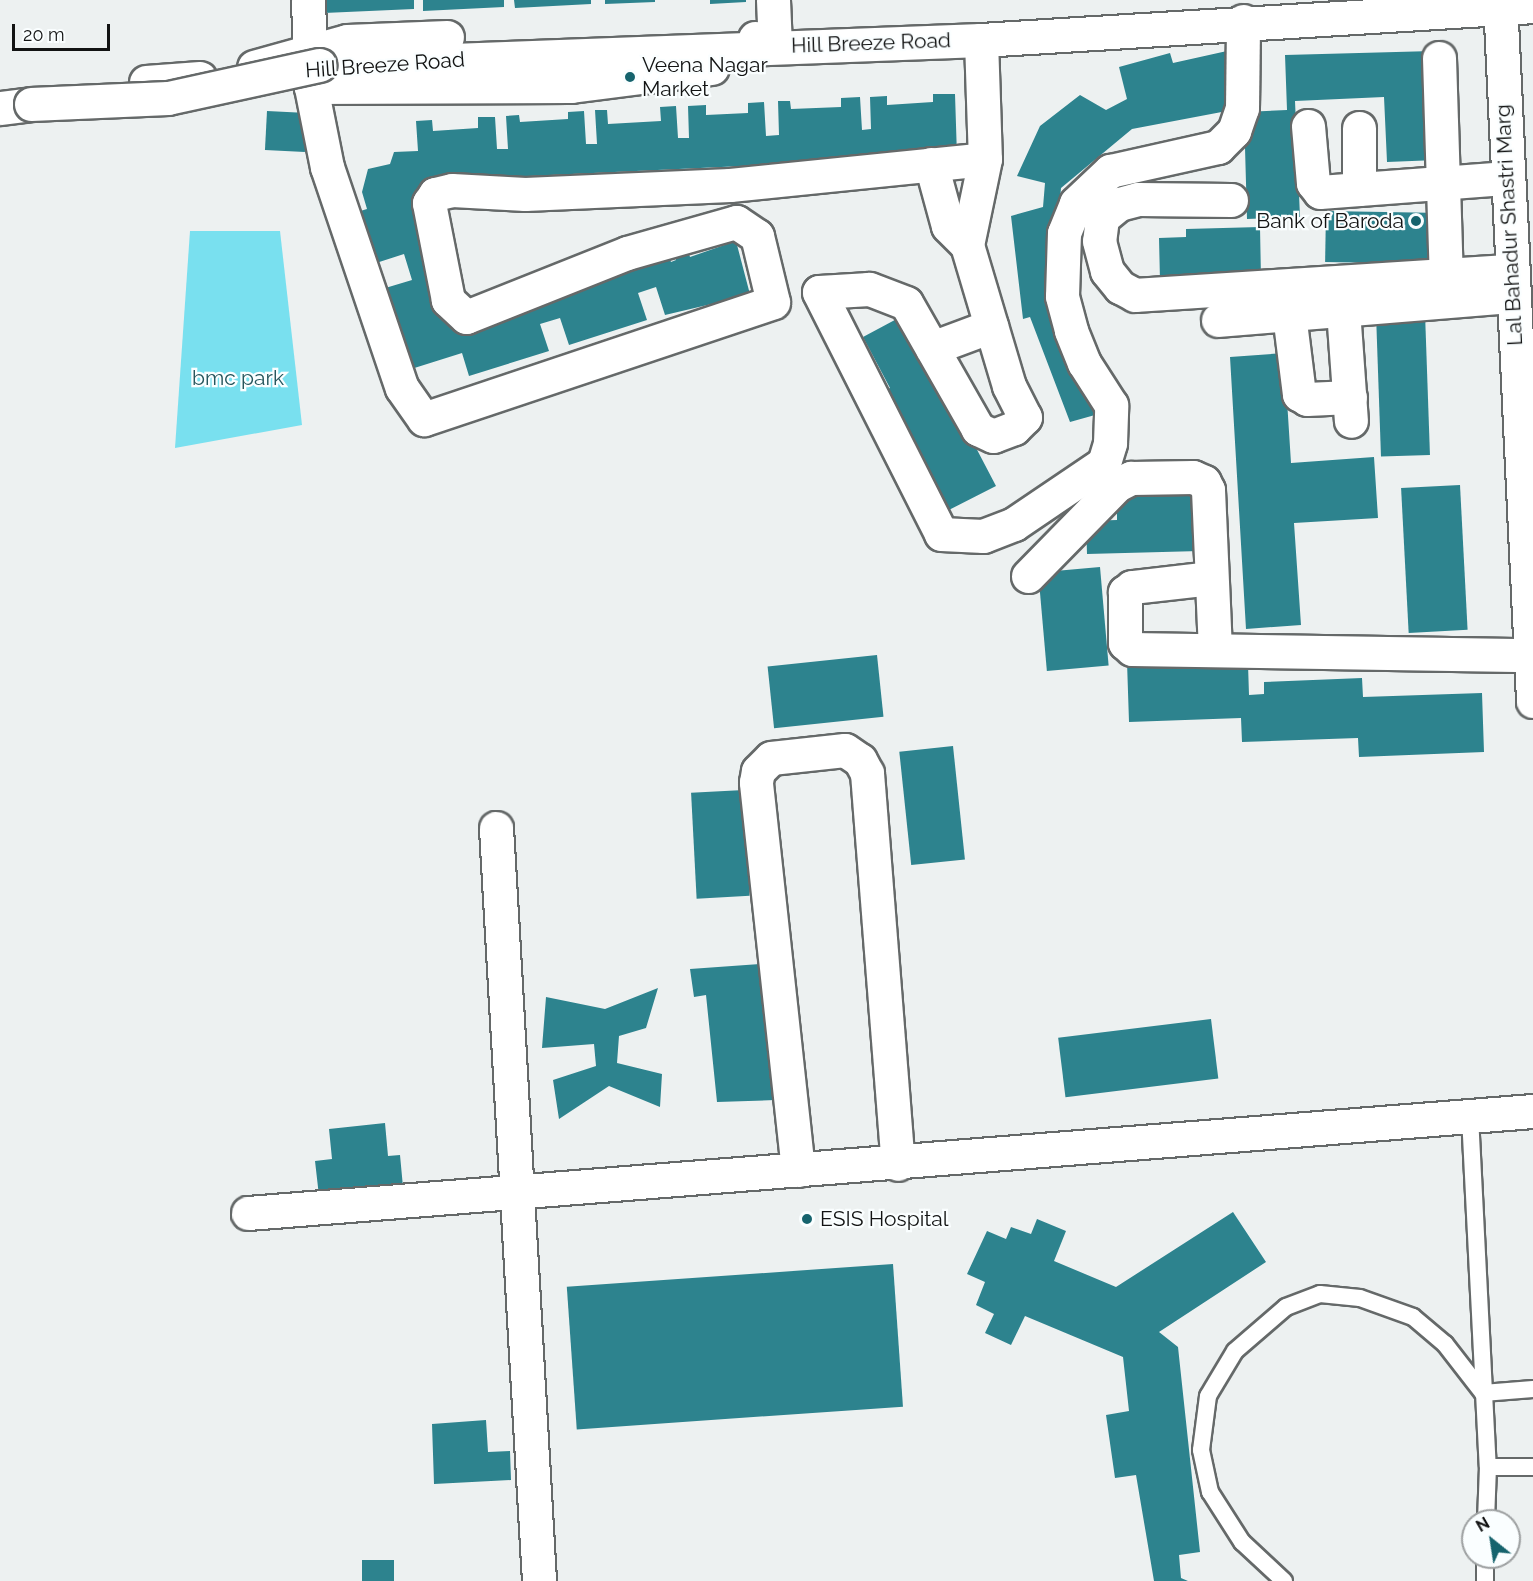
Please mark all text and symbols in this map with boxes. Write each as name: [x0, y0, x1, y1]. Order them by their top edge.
scale bar: [15, 12, 112, 50]
text: 20 m: [23, 24, 65, 45]
street label: Hill Breeze Road: [790, 28, 952, 58]
street label: Hill Breeze Road: [304, 47, 466, 83]
place label: Veena Nagar Market: [642, 52, 768, 102]
marker: Veena Nagar Market: [623, 70, 637, 84]
street label: Lal Bahadur Shastri Marg: [1490, 103, 1528, 347]
place label: Bank of Baroda: [1256, 208, 1404, 234]
marker: Bank of Baroda: [1409, 214, 1423, 228]
park label: bmc park: [192, 365, 284, 391]
place label: ESIS Hospital: [820, 1206, 948, 1232]
marker: ESIS Hospital: [798, 1210, 816, 1228]
north arrow: [1461, 1509, 1521, 1569]
text: N: [1473, 1513, 1493, 1536]

